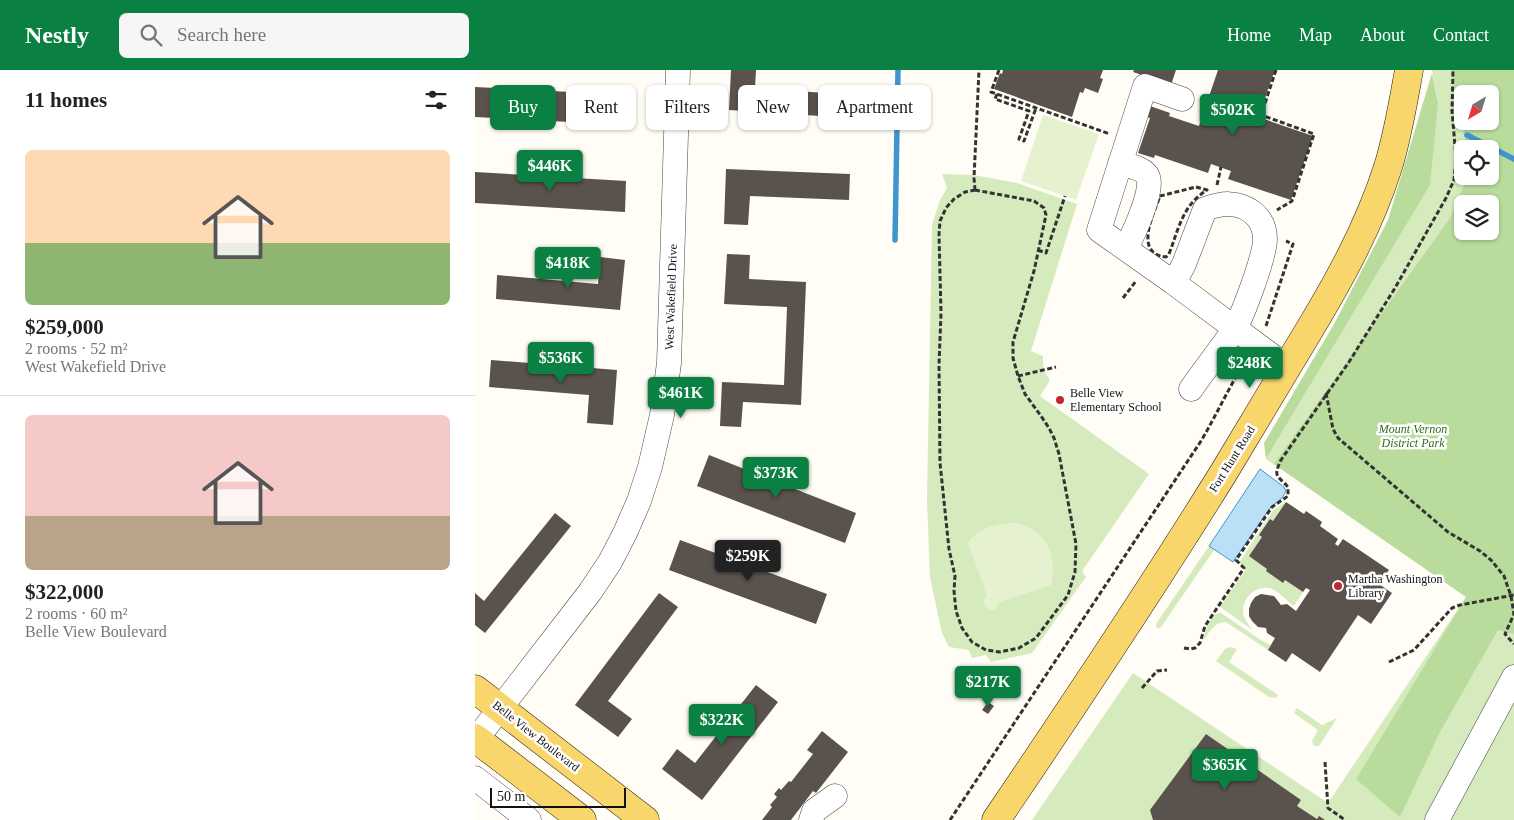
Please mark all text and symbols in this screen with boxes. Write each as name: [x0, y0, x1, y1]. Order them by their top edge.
search box: [119, 13, 469, 58]
icon: search: [137, 21, 165, 49]
text: Nestly: [25, 22, 89, 48]
text: Search here: [177, 24, 266, 45]
text: Home: [1227, 25, 1271, 45]
text: Map: [1299, 25, 1332, 45]
text: About: [1360, 25, 1405, 45]
text: Contact: [1433, 25, 1489, 45]
chip: Buy: [490, 85, 556, 130]
chip: Rent: [566, 85, 636, 130]
chip: Filters: [646, 85, 728, 130]
chip: New: [738, 85, 808, 130]
chip: Apartment: [818, 85, 931, 130]
north arrow: [1454, 85, 1499, 130]
map controls: [1454, 85, 1499, 240]
icon: filters: [422, 86, 450, 114]
text: 11 homes: [25, 88, 107, 112]
pin: $502K: [1198, 93, 1268, 136]
text: $502K: [1211, 101, 1255, 118]
button: locate: [1454, 140, 1499, 185]
pin: $446K: [515, 150, 585, 192]
text: $446K: [528, 157, 572, 174]
icon: home: [193, 182, 283, 272]
button: layers: [1454, 195, 1499, 240]
street label: West Wakefield Drive: [662, 244, 680, 350]
pin: $418K: [533, 246, 603, 289]
text: $418K: [546, 254, 590, 271]
text: $259,000: [25, 315, 104, 339]
text: 2 rooms · 52 m²: [25, 340, 128, 357]
pin: $536K: [526, 342, 596, 384]
pin: $248K: [1215, 346, 1285, 389]
text: $536K: [539, 349, 583, 366]
text: $248K: [1228, 354, 1272, 371]
text: West Wakefield Drive: [25, 358, 166, 375]
pin: $461K: [646, 376, 716, 419]
text: $461K: [659, 384, 703, 401]
place label: Belle View Elementary School: [1070, 386, 1162, 414]
marker: Belle View Elementary School: [1054, 394, 1066, 406]
park label: Mount Vernon District Park: [1378, 422, 1447, 450]
street label: Fort Hunt Road: [1206, 423, 1258, 495]
icon: home: [193, 448, 283, 538]
pin: $373K: [741, 456, 811, 499]
text: $373K: [754, 464, 798, 481]
pin: $259K: [713, 540, 783, 582]
text: $259K: [726, 547, 770, 564]
place label: Martha Washington Library: [1348, 572, 1442, 600]
text: $322,000: [25, 580, 104, 604]
marker: Martha Washington Library: [1332, 580, 1344, 592]
text: 2 rooms · 60 m²: [25, 605, 128, 622]
text: Belle View Boulevard: [25, 623, 167, 640]
pin: $217K: [953, 666, 1023, 708]
text: $217K: [966, 673, 1010, 690]
street label: Belle View Boulevard: [490, 698, 582, 774]
pin: $322K: [687, 704, 757, 746]
text: $322K: [700, 711, 744, 728]
pin: $365K: [1190, 748, 1260, 791]
text: $365K: [1203, 756, 1247, 773]
scale bar: [490, 785, 626, 808]
text: 50 m: [497, 789, 525, 804]

